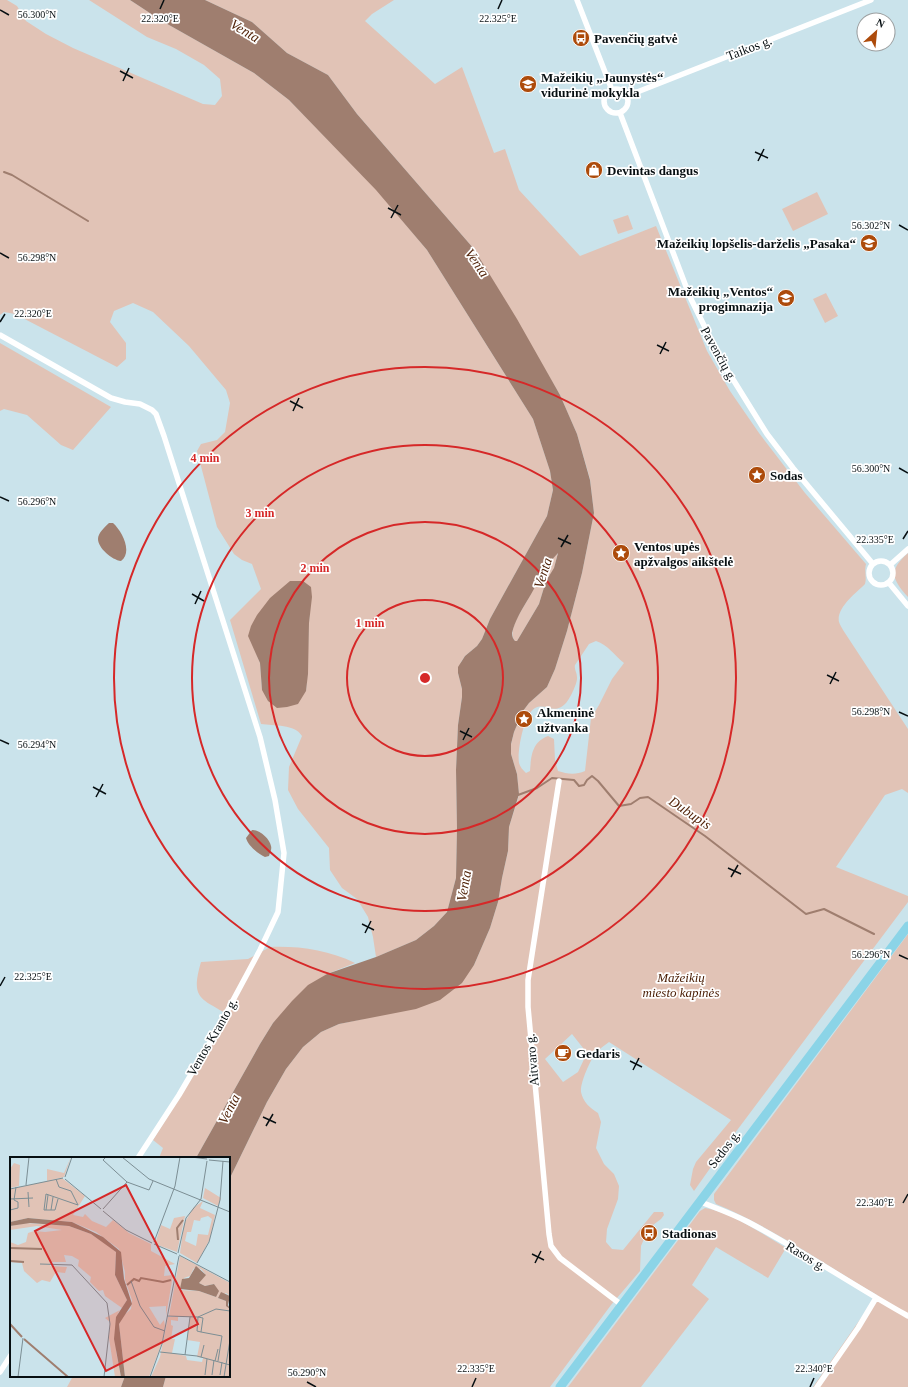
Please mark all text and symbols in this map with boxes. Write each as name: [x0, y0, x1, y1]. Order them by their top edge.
text: 56.300°N: [18, 9, 56, 20]
north arrow: [856, 12, 896, 52]
text: 22.320°E: [141, 13, 179, 24]
text: 22.325°E: [479, 13, 517, 24]
text: N: [874, 16, 887, 30]
water label: Venta: [228, 17, 262, 45]
bus stop icon: Pavenčių gatvė: [571, 28, 591, 48]
place label: Pavenčių gatvė: [594, 31, 678, 46]
street label: Taikos g.: [724, 32, 774, 64]
place label: Mažeikių „Jaunystės“ vidurinė mokykla: [541, 70, 664, 100]
school or university icon: Mažeikių „Jaunystės“ vidurinė mokykla: [518, 74, 538, 94]
shop icon: Devintas dangus: [584, 160, 604, 180]
place label: Devintas dangus: [607, 163, 698, 178]
text: 56.302°N: [852, 220, 890, 231]
school or university icon: Mažeikių lopšelis-darželis „Pasaka“: [859, 233, 879, 253]
place label: Mažeikių lopšelis-darželis „Pasaka“: [657, 236, 856, 251]
water label: Venta: [462, 246, 492, 280]
text: 56.298°N: [18, 252, 56, 263]
place label: Mažeikių „Ventos“ progimnazija: [668, 284, 773, 314]
school or university icon: Mažeikių „Ventos“ progimnazija: [776, 288, 796, 308]
text: 22.320°E: [14, 308, 52, 319]
street label: Pavenčių g.: [698, 324, 740, 384]
text: 4 min: [190, 451, 220, 465]
text: 56.300°N: [852, 463, 890, 474]
place icon: Sodas: [747, 465, 767, 485]
place label: Sodas: [770, 468, 803, 483]
text: 56.296°N: [18, 496, 56, 507]
text: 3 min: [245, 506, 275, 520]
text: 22.335°E: [856, 534, 894, 545]
place label: Ventos upės apžvalgos aikštelė: [634, 539, 734, 569]
place icon: Ventos upės apžvalgos aikštelė: [611, 543, 631, 563]
water label: Venta: [531, 556, 555, 590]
text: 2 min: [300, 561, 330, 575]
text: 1 min: [355, 616, 385, 630]
centre of rings: [418, 671, 432, 685]
place label: Akmeninė užtvanka: [537, 705, 594, 735]
text: 56.298°N: [852, 706, 890, 717]
place icon: Akmeninė užtvanka: [514, 709, 534, 729]
text: 56.294°N: [18, 739, 56, 750]
water label: Dubupis: [665, 793, 714, 833]
water label: Venta: [454, 869, 474, 903]
text: 56.296°N: [852, 949, 890, 960]
park label: Mažeikių miesto kapinės: [643, 970, 719, 1000]
text: 22.325°E: [14, 971, 52, 982]
street label: Ventos Kranto g.: [184, 995, 240, 1079]
street label: Aitvaro g.: [522, 1033, 542, 1087]
cafe icon: Gedaris: [553, 1043, 573, 1063]
place label: Gedaris: [576, 1046, 620, 1061]
water label: Venta: [215, 1092, 243, 1126]
street label: Sedos g.: [705, 1127, 743, 1171]
inset map: [10, 1157, 230, 1377]
text: 22.340°E: [856, 1197, 894, 1208]
bus stop icon: Stadionas: [639, 1223, 659, 1243]
place label: Stadionas: [662, 1226, 716, 1241]
street label: Rasos g.: [783, 1238, 829, 1274]
text: 22.335°E: [457, 1363, 495, 1374]
text: 22.340°E: [795, 1363, 833, 1374]
text: 56.290°N: [288, 1367, 326, 1378]

